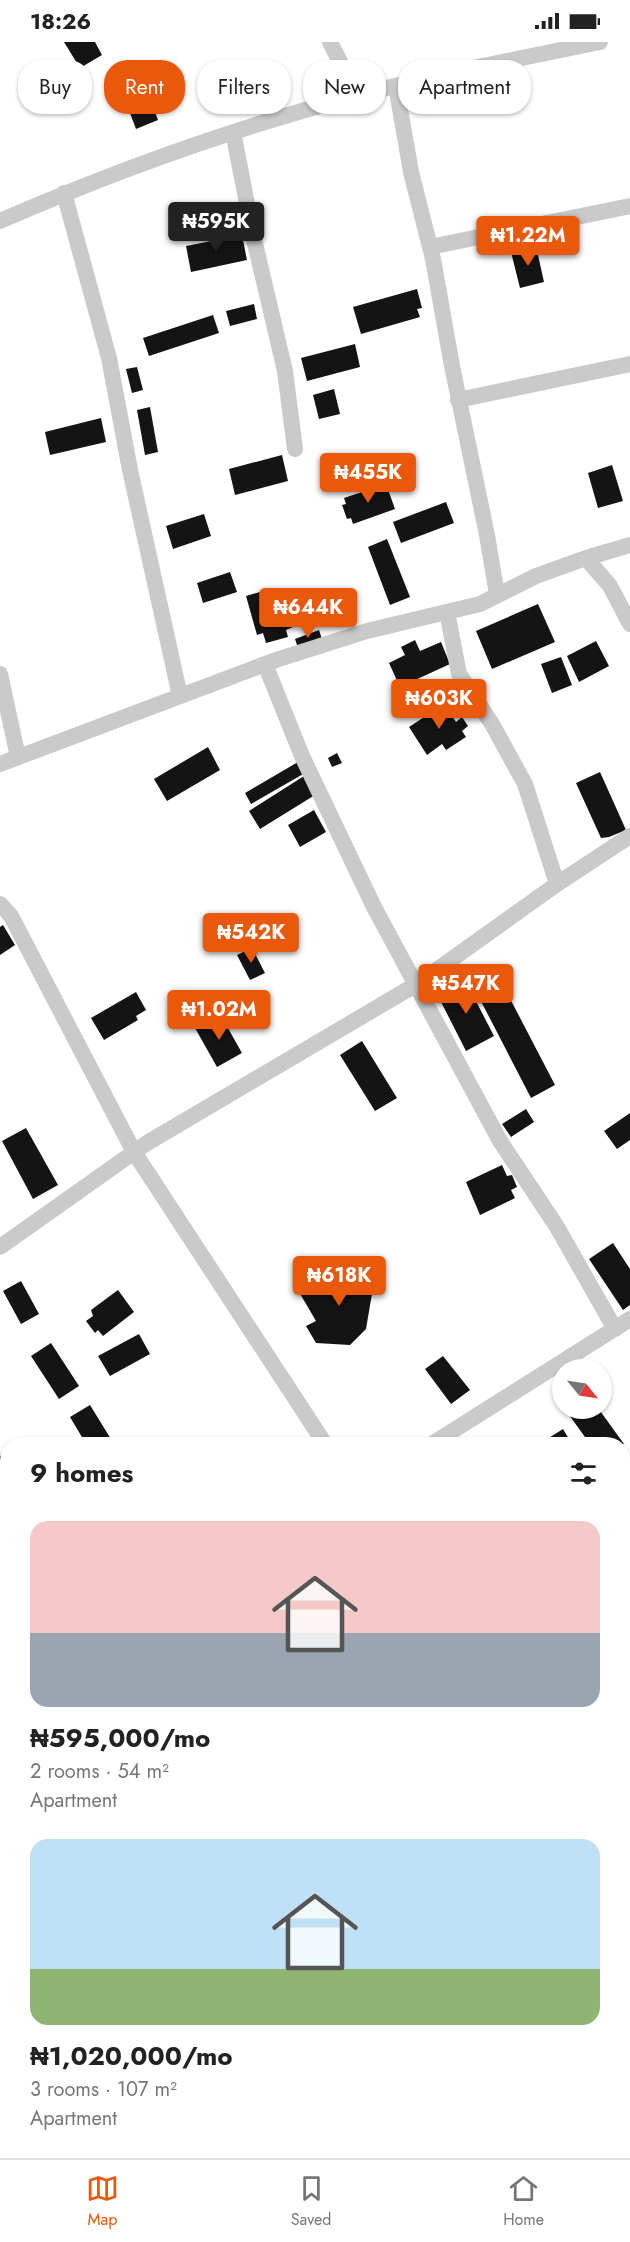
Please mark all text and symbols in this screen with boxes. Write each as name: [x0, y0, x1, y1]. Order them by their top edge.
text: 18:26: [30, 5, 91, 37]
chip: Buy: [18, 60, 92, 114]
chip: Rent: [104, 60, 185, 114]
chip: Filters: [197, 60, 291, 114]
chip: New: [303, 60, 386, 114]
chip: Apartment: [398, 60, 531, 114]
pin: ₦595K: [174, 202, 258, 253]
text: ₦595K: [182, 207, 250, 236]
pin: ₦1.22M: [479, 216, 577, 267]
text: ₦1.22M: [490, 221, 566, 250]
pin: ₦455K: [326, 453, 410, 504]
text: ₦455K: [334, 458, 402, 487]
pin: ₦644K: [266, 588, 350, 639]
text: ₦644K: [273, 593, 343, 622]
pin: ₦603K: [397, 679, 481, 730]
text: ₦603K: [405, 684, 473, 713]
pin: ₦542K: [209, 913, 293, 964]
text: ₦542K: [217, 918, 285, 947]
pin: ₦547K: [424, 964, 508, 1015]
text: ₦547K: [432, 969, 500, 998]
pin: ₦1.02M: [170, 990, 268, 1041]
text: ₦1.02M: [181, 995, 257, 1024]
pin: ₦618K: [297, 1256, 381, 1307]
text: ₦618K: [307, 1261, 371, 1290]
north arrow: [552, 1359, 612, 1419]
map controls: [552, 1359, 612, 1419]
text: 9 homes: [30, 1454, 133, 1492]
icon: filters: [567, 1457, 600, 1490]
icon: home: [261, 1560, 369, 1668]
text: ₦595,000/mo: [30, 1719, 210, 1757]
text: 2 rooms · 54 m²: [30, 1757, 169, 1786]
text: Apartment: [30, 1786, 117, 1815]
icon: home: [261, 1878, 369, 1986]
text: ₦1,020,000/mo: [30, 2037, 233, 2075]
text: 3 rooms · 107 m²: [30, 2075, 177, 2104]
text: Apartment: [30, 2104, 117, 2133]
tab: Map: [86, 2172, 119, 2231]
tab: Saved: [291, 2172, 331, 2231]
tab: Home: [503, 2172, 544, 2231]

